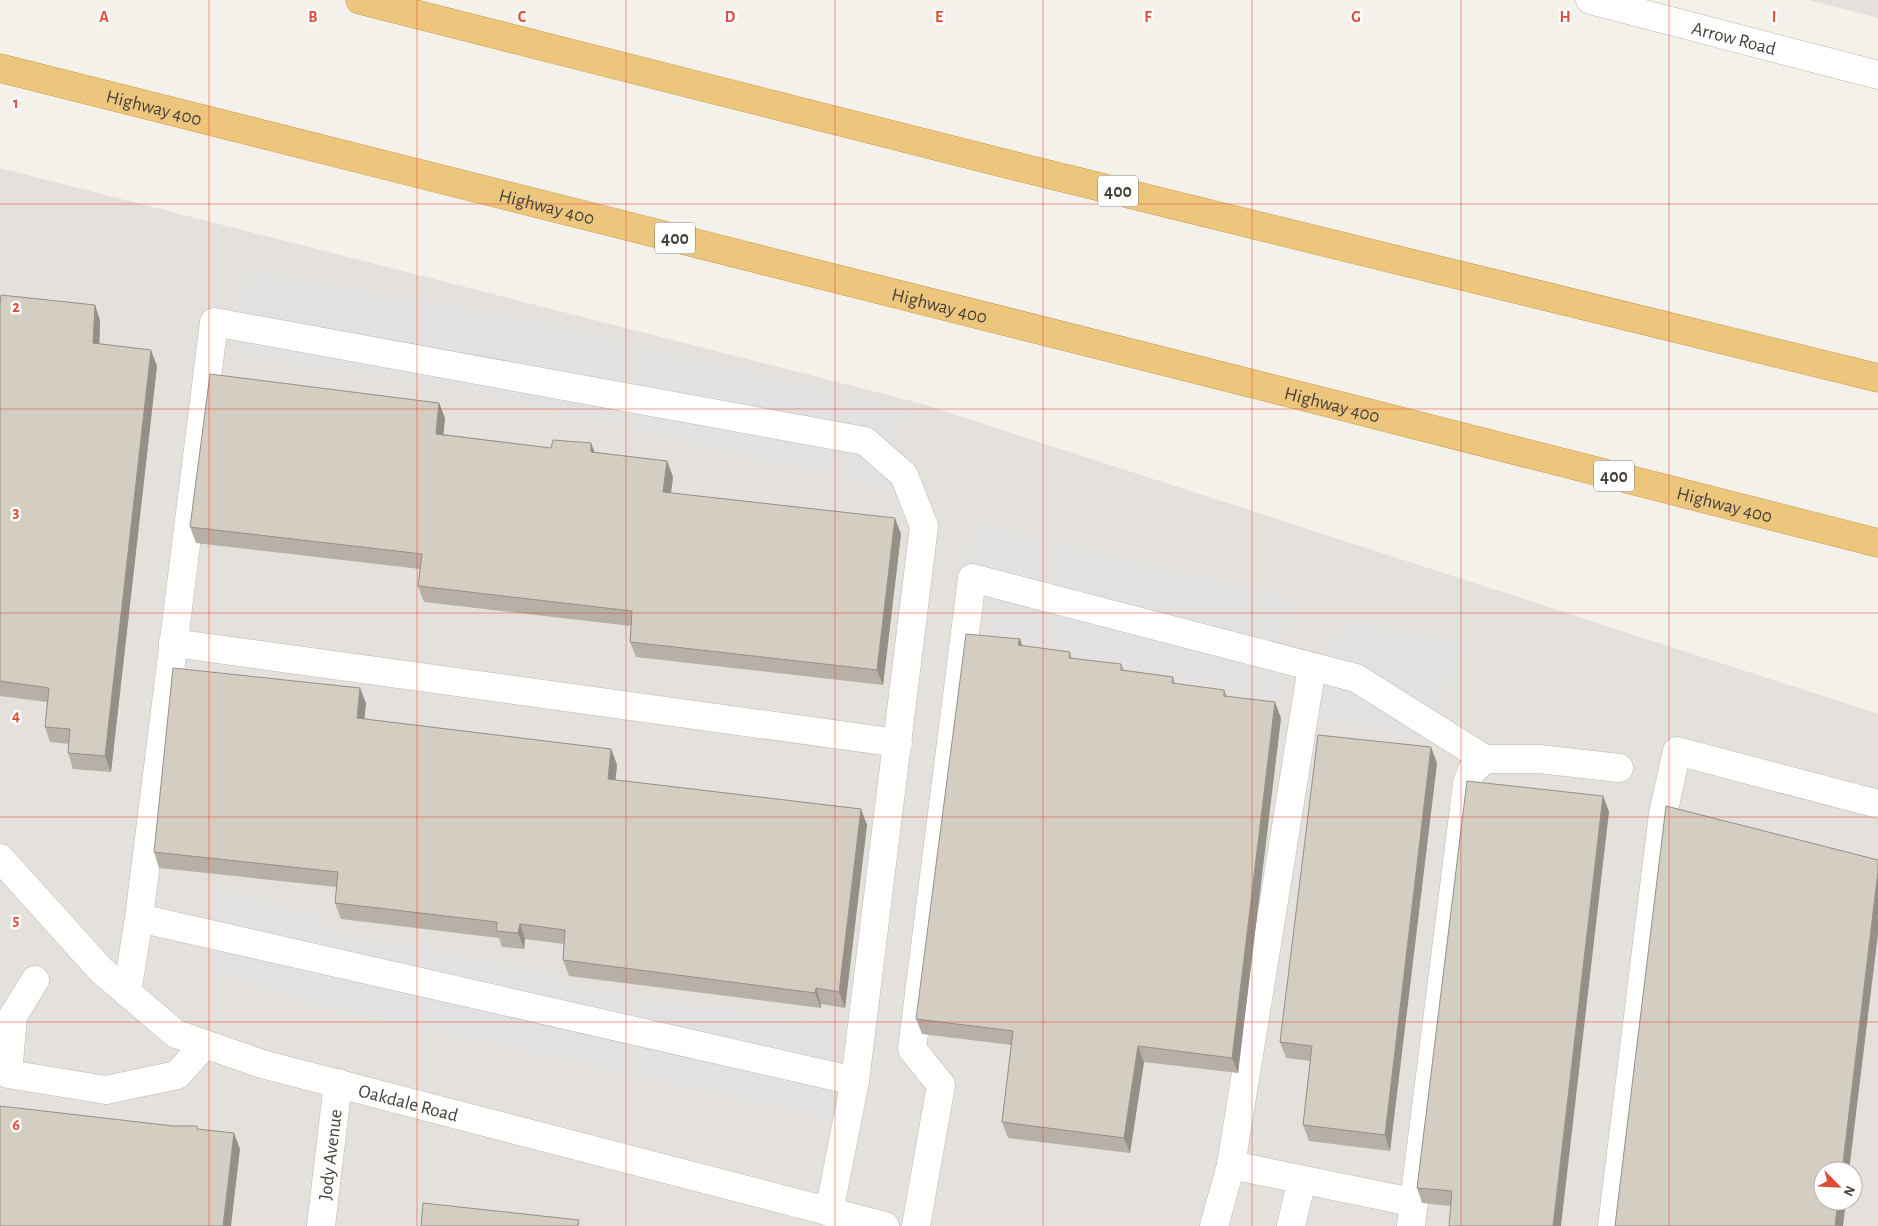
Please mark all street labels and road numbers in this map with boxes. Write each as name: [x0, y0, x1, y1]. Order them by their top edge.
street label: Arrow Road: [1690, 19, 1778, 59]
street label: Highway 400: [104, 87, 204, 129]
road number: 400: [1098, 176, 1138, 207]
street label: Highway 400: [497, 186, 596, 228]
road number: 400: [655, 222, 695, 254]
street label: Highway 400: [889, 285, 989, 327]
street label: Highway 400: [1282, 384, 1382, 427]
road number: 400: [1594, 461, 1634, 492]
street label: Highway 400: [1675, 484, 1774, 527]
street label: Oakdale Road: [356, 1082, 460, 1126]
street label: Jody Avenue: [316, 1108, 346, 1201]

